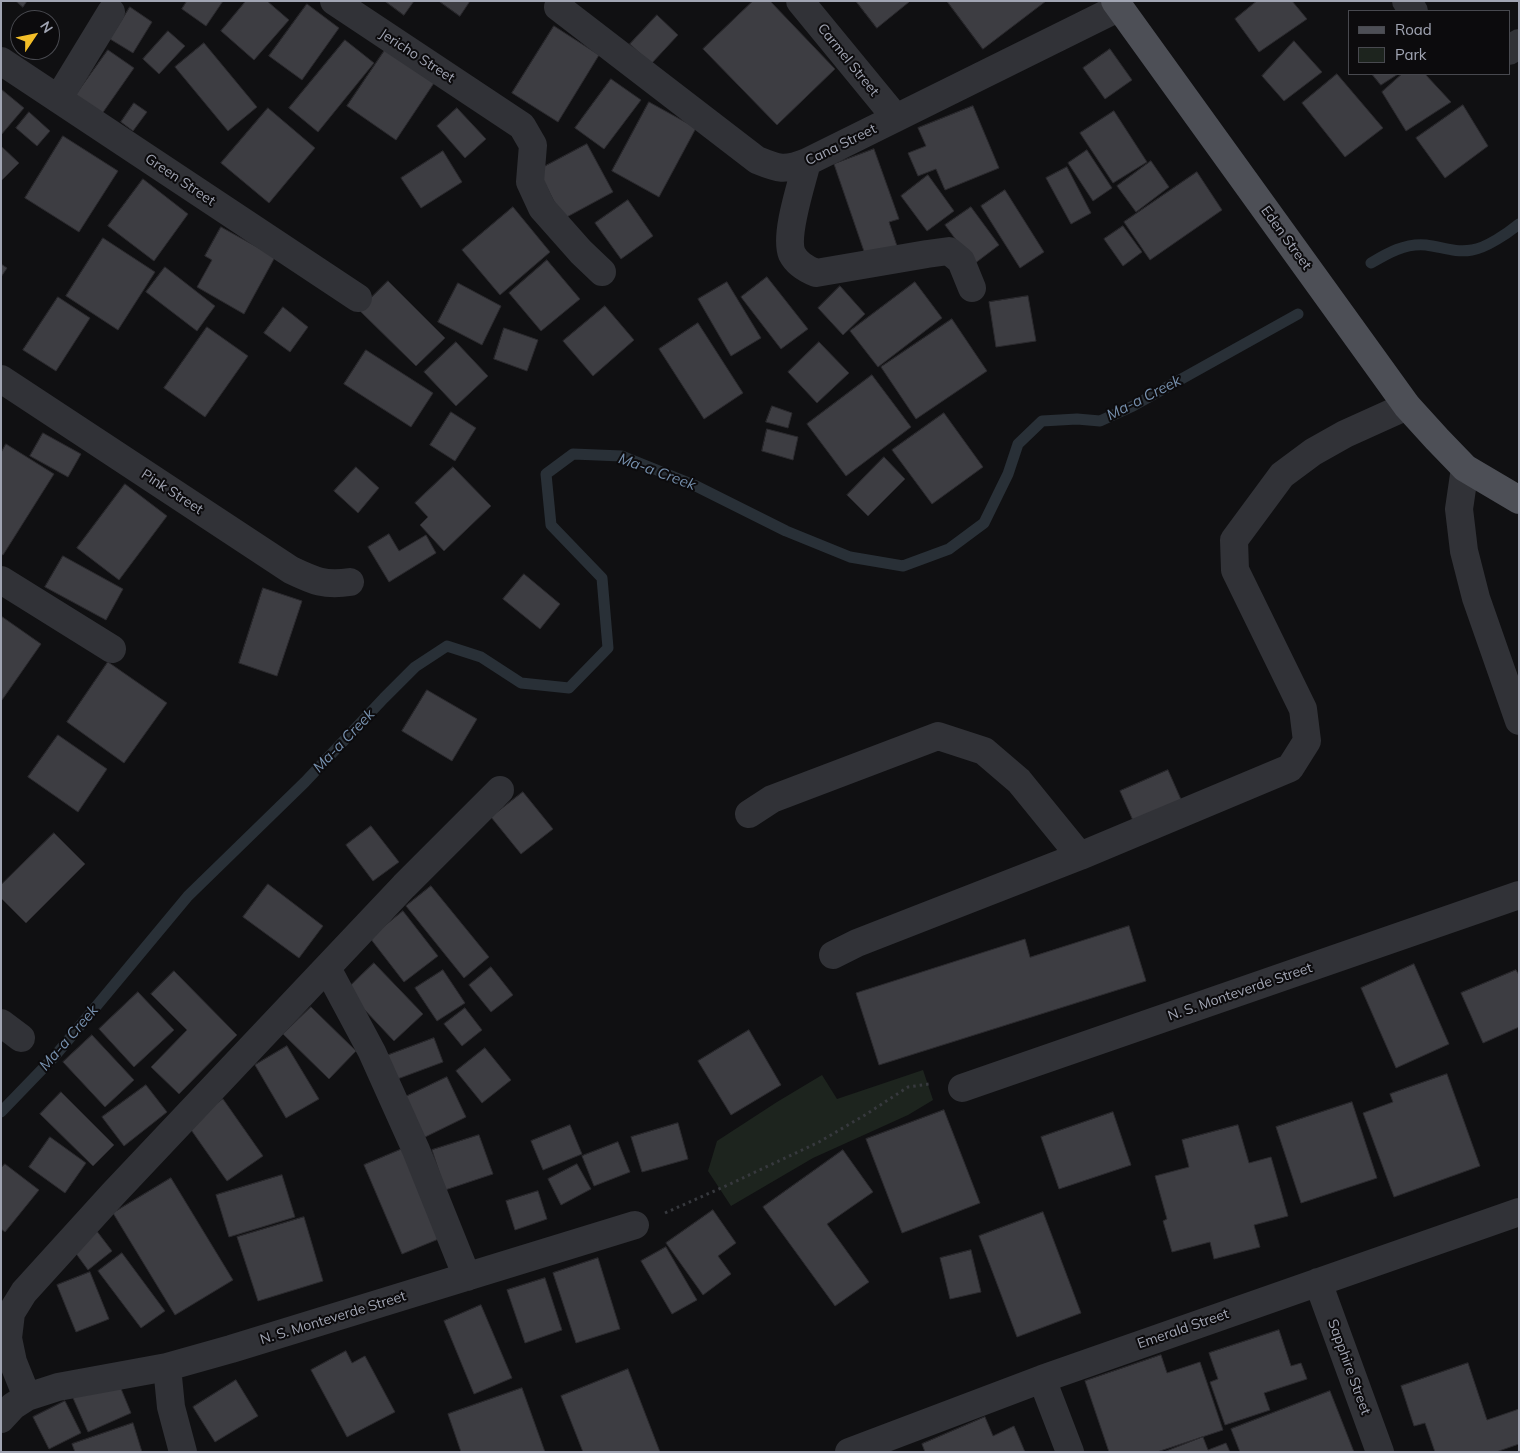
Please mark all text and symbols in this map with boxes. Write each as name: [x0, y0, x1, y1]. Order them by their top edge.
north arrow: [10, 10, 60, 60]
legend: [1348, 10, 1510, 75]
text: N: [36, 18, 57, 37]
street label: Carmel Street: [814, 20, 882, 100]
text: Road: [1395, 20, 1432, 39]
street label: Jericho Street: [376, 25, 458, 87]
text: Park: [1395, 45, 1427, 64]
street label: Cana Street: [803, 121, 879, 169]
street label: Green Street: [142, 150, 218, 210]
street label: Eden Street: [1257, 203, 1315, 273]
water label: Ma-a Creek: [1104, 372, 1184, 424]
water label: Ma-a Creek: [616, 450, 698, 494]
street label: Pink Street: [138, 466, 206, 518]
water label: Ma-a Creek: [309, 706, 379, 776]
street label: N. S. Monteverde Street: [1166, 959, 1314, 1025]
water label: Ma-a Creek: [36, 1002, 102, 1074]
street label: N. S. Monteverde Street: [258, 1288, 408, 1348]
street label: Emerald Street: [1135, 1305, 1231, 1353]
street label: Sapphire Street: [1324, 1317, 1374, 1417]

